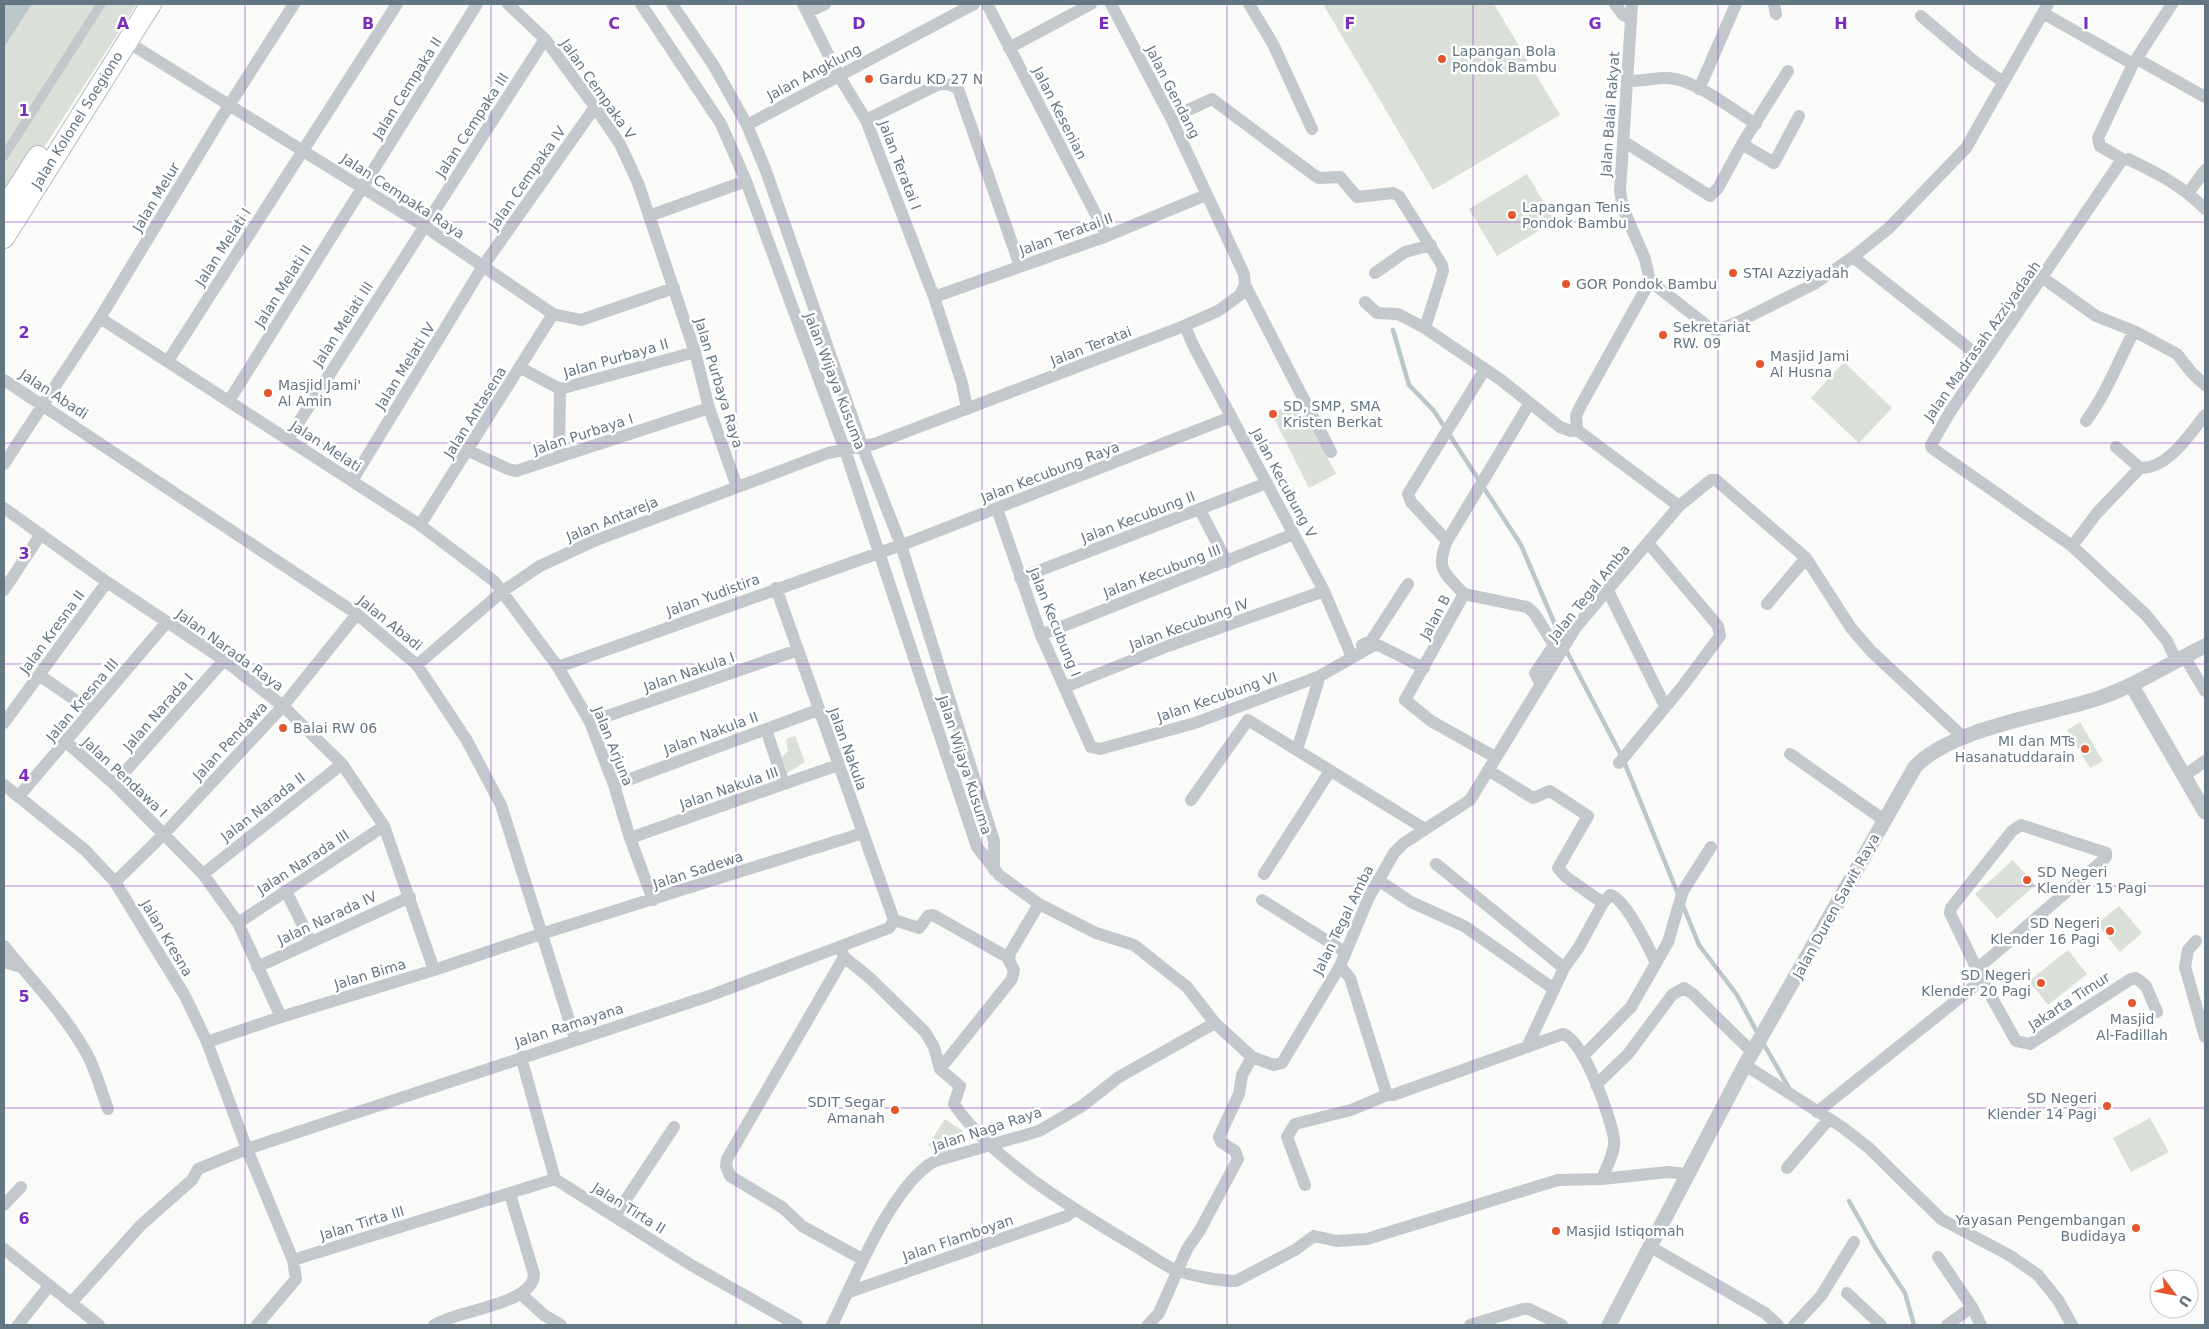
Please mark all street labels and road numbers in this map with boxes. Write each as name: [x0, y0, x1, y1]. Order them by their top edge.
street label: Jalan Cempaka II: [369, 34, 445, 143]
street label: Jalan Cempaka V: [557, 35, 639, 142]
street label: Jalan Angklung: [763, 40, 864, 104]
street label: Jalan Gendang: [1142, 42, 1203, 141]
street label: Jalan Kolonel Soegiono: [28, 48, 126, 192]
street label: Jalan Balai Rakyat: [1598, 50, 1622, 178]
street label: Jalan Kesenian: [1029, 63, 1090, 162]
street label: Jalan Cempaka III: [432, 70, 512, 181]
street label: Jalan Teratai I: [875, 117, 924, 212]
street label: Jalan Cempaka IV: [485, 123, 569, 234]
street label: Jalan Cempaka Raya: [338, 150, 468, 242]
street label: Jalan Melur: [129, 159, 183, 235]
street label: Jalan Melati I: [191, 205, 254, 290]
street label: Jalan Teratai II: [1016, 210, 1115, 259]
street label: Jalan Melati II: [251, 242, 315, 331]
street label: Jalan Madrasah Azziyadaah: [1920, 258, 2043, 425]
street label: Jalan Melati III: [309, 279, 376, 370]
street label: Jalan Wijaya Kusuma: [801, 309, 869, 452]
street label: Jalan Purbaya Raya: [691, 315, 746, 450]
street label: Jalan Melati IV: [371, 319, 438, 413]
street label: Jalan Teratai: [1047, 323, 1134, 369]
street label: Jalan Purbaya II: [561, 335, 670, 381]
street label: Jalan Antasena: [440, 363, 509, 461]
street label: Jalan Abadi: [16, 365, 91, 422]
street label: Jalan Purbaya I: [530, 410, 635, 458]
street label: Jalan Melati: [287, 417, 364, 475]
street label: Jalan Kecubung V: [1248, 425, 1320, 541]
street label: Jalan Kecubung Raya: [978, 438, 1121, 506]
street label: Jalan Kecubung II: [1078, 488, 1197, 546]
street label: Jalan Antareja: [563, 493, 660, 545]
street label: Jalan Kecubung III: [1100, 541, 1223, 601]
street label: Jalan Tegal Amba: [1544, 541, 1633, 645]
street label: Jalan Kecubung I: [1025, 564, 1084, 679]
street label: Jalan Yudistira: [663, 571, 762, 620]
street label: Jalan Kresna II: [16, 587, 88, 678]
street label: Jalan Abadi: [354, 592, 425, 654]
street label: Jalan B: [1416, 592, 1453, 643]
street label: Jalan Kecubung IV: [1126, 595, 1251, 653]
street label: Jalan Narada Raya: [172, 605, 287, 694]
street label: Jalan Nakula I: [640, 649, 737, 695]
street label: Jalan Kresna III: [42, 655, 121, 745]
street label: Jalan Kecubung VI: [1154, 669, 1279, 725]
street label: Jalan Narada I: [119, 670, 196, 755]
street label: Jalan Wijaya Kusuma: [935, 692, 995, 837]
street label: Jalan Pendawa: [189, 698, 270, 784]
street label: Jalan Arjuna: [589, 703, 636, 788]
street label: Jalan Nakula: [825, 705, 870, 792]
street label: Jalan Nakula II: [661, 709, 760, 758]
street label: Jalan Pendawa I: [79, 733, 171, 820]
street label: Jalan Nakula III: [677, 764, 780, 813]
street label: Jalan Narada II: [217, 769, 308, 845]
street label: Jalan Narada III: [253, 826, 352, 898]
street label: Jalan Duren Sawit Raya: [1789, 831, 1883, 982]
street label: Jalan Sadewa: [650, 848, 745, 892]
street label: Jalan Tegal Amba: [1309, 863, 1376, 978]
street label: Jalan Narada IV: [274, 888, 379, 948]
street label: Jalan Kresna: [137, 896, 196, 979]
street label: Jalan Bima: [331, 955, 408, 993]
street label: Jakarta Timur: [2025, 969, 2113, 1034]
street label: Jalan Ramayana: [512, 1000, 625, 1050]
street label: Jalan Naga Raya: [929, 1104, 1044, 1155]
street label: Jalan Tirta II: [589, 1179, 668, 1237]
street label: Jalan Tirta III: [317, 1203, 406, 1244]
street label: Jalan Flamboyan: [900, 1212, 1015, 1265]

